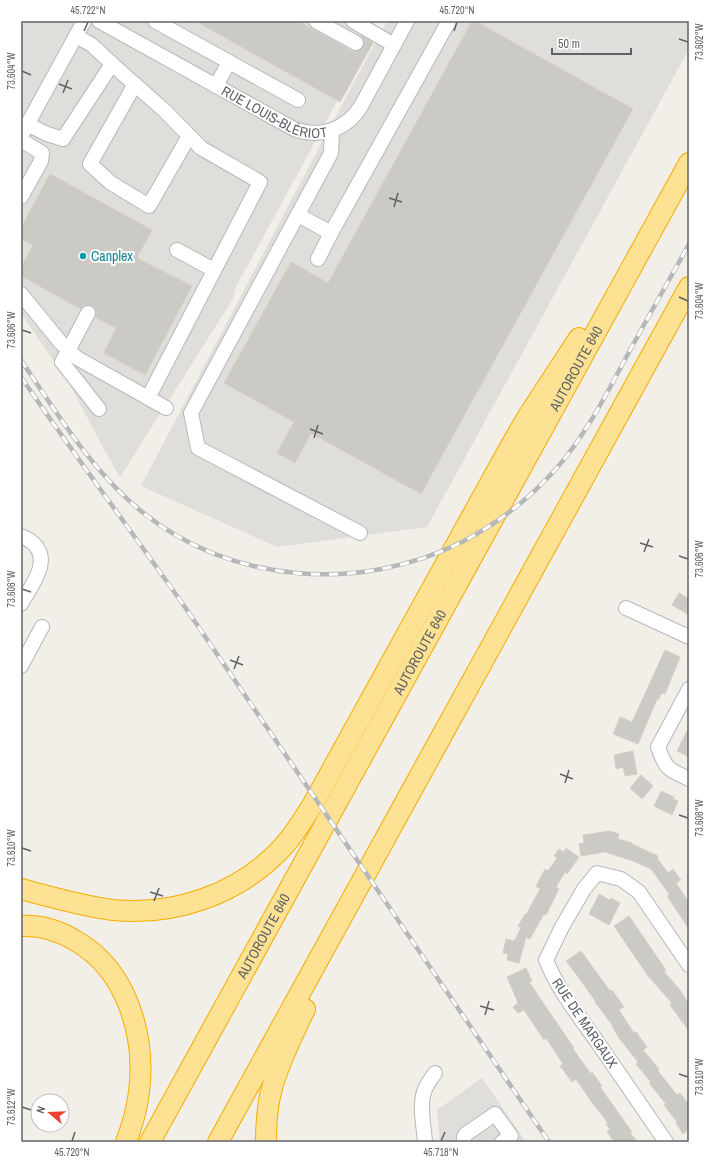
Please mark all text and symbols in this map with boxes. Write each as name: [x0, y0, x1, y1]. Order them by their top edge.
text: 45.722°N: [71, 4, 106, 17]
text: 45.720°N: [440, 4, 475, 17]
text: 73.602°W: [693, 23, 706, 60]
scale bar: [552, 30, 631, 56]
text: 50 m: [558, 36, 580, 52]
text: 73.604°W: [5, 52, 18, 89]
street label: RUE LOUIS-BLÉRIOT: [218, 82, 329, 142]
place label: Canplex: [91, 247, 133, 265]
marker: Canplex: [78, 251, 88, 261]
text: 73.604°W: [693, 282, 706, 319]
text: 73.606°W: [5, 311, 18, 348]
street label: AUTOROUTE 640: [545, 323, 606, 415]
text: 73.606°W: [693, 540, 706, 577]
text: 73.608°W: [5, 570, 18, 607]
street label: AUTOROUTE 640: [388, 607, 450, 699]
text: 73.608°W: [693, 799, 706, 836]
text: 73.610°W: [5, 829, 18, 866]
street label: AUTOROUTE 640: [232, 890, 294, 983]
street label: RUE DE MARGAUX: [548, 975, 622, 1072]
text: 73.610°W: [693, 1058, 706, 1095]
text: 73.612°W: [5, 1088, 18, 1125]
north arrow: [30, 1093, 70, 1133]
text: N: [33, 1104, 48, 1115]
text: 45.720°N: [55, 1146, 90, 1159]
text: 45.718°N: [424, 1146, 459, 1159]

